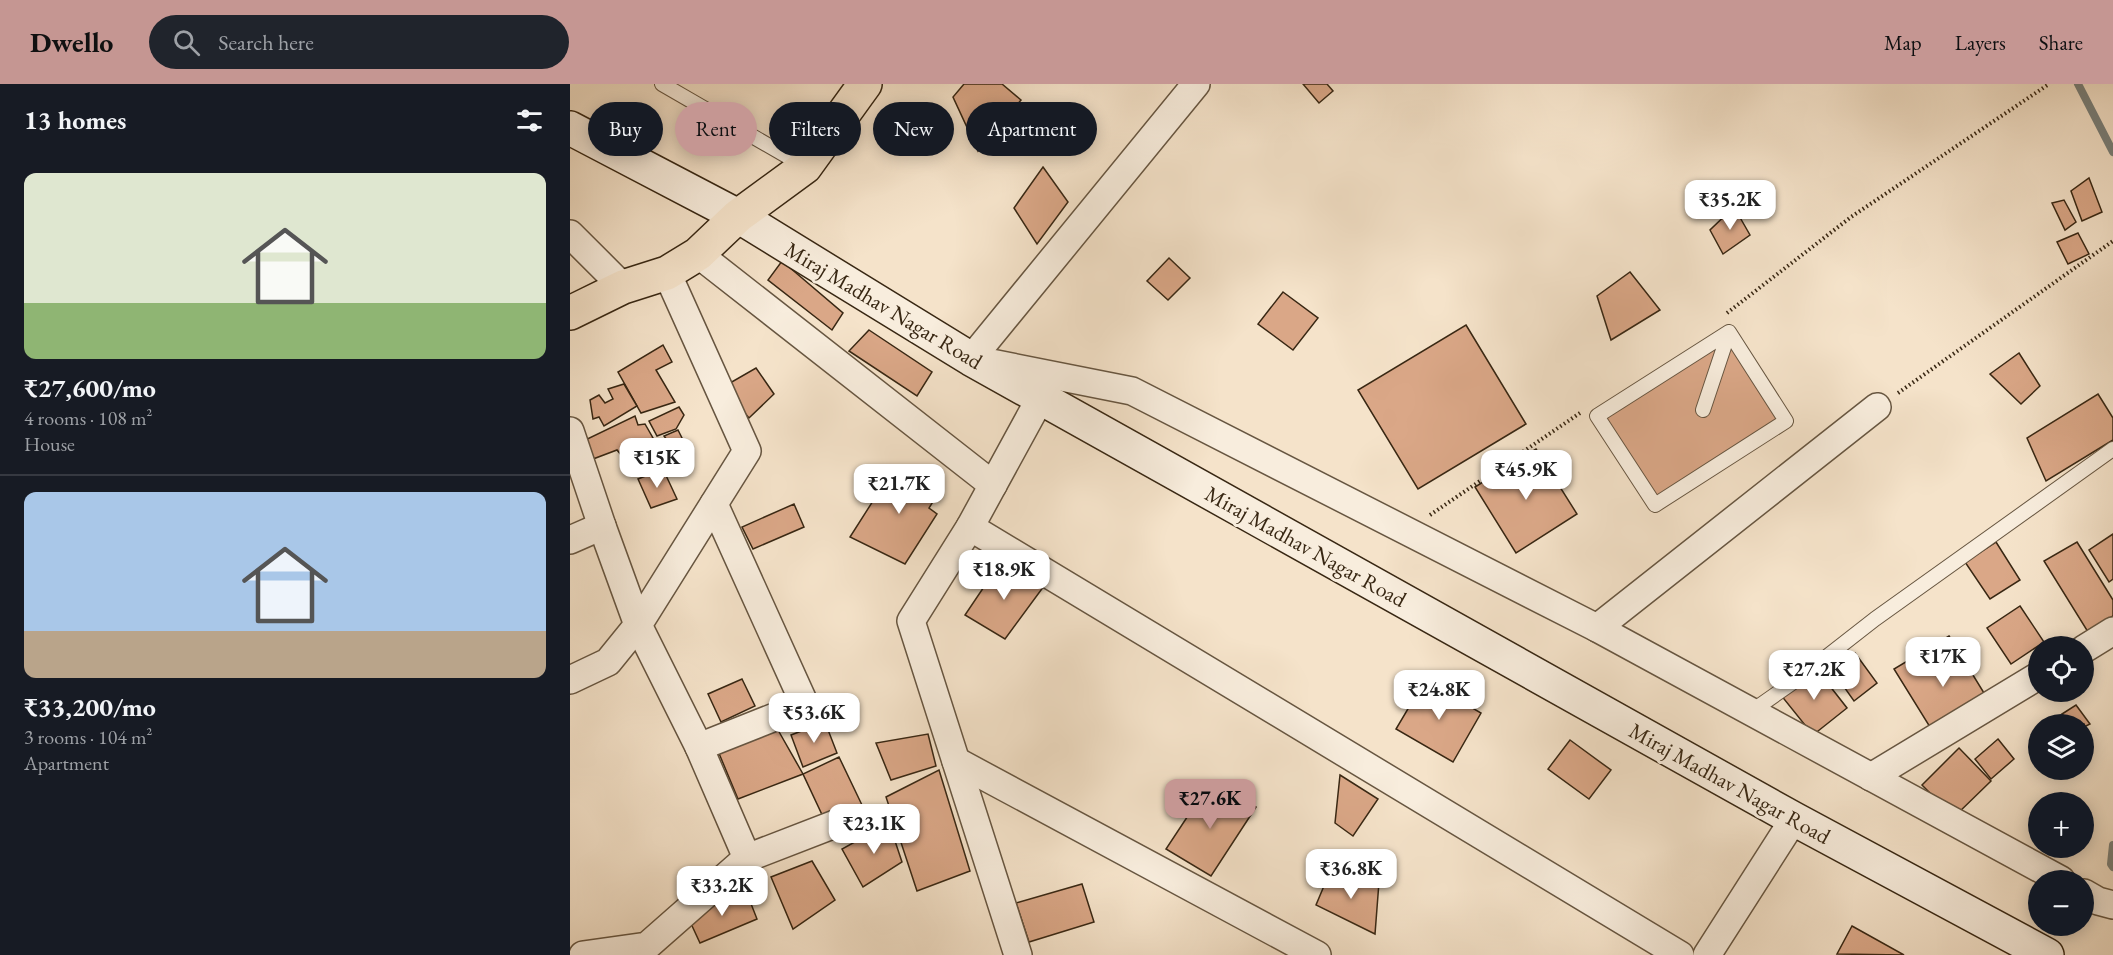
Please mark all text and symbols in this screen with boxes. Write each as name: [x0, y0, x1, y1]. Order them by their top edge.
search box: [149, 15, 569, 69]
text: Dwello: [30, 24, 113, 60]
icon: search: [170, 26, 203, 59]
text: Search here: [218, 28, 314, 57]
text: Map: [1884, 29, 1922, 56]
text: Layers: [1955, 29, 2006, 56]
text: Share: [2039, 29, 2083, 56]
chip: Buy: [588, 102, 663, 156]
chip: Rent: [675, 102, 757, 156]
chip: Filters: [769, 102, 861, 156]
chip: New: [873, 102, 954, 156]
chip: Apartment: [966, 102, 1097, 156]
text: 13 homes: [24, 103, 126, 137]
icon: filters: [513, 104, 546, 137]
pin: ₹35.2K: [1681, 180, 1779, 231]
text: ₹35.2K: [1699, 186, 1761, 212]
icon: home: [231, 212, 339, 320]
street label: Miraj Madhav Nagar Road: [779, 235, 989, 376]
text: ₹27,600/mo: [24, 371, 156, 405]
text: 4 rooms · 108 m²: [24, 405, 152, 431]
text: House: [24, 431, 75, 457]
pin: ₹15K: [621, 438, 693, 489]
text: ₹15K: [634, 444, 680, 470]
pin: ₹45.9K: [1477, 450, 1575, 501]
text: ₹45.9K: [1495, 456, 1557, 482]
pin: ₹21.7K: [850, 464, 948, 515]
text: ₹21.7K: [868, 470, 930, 496]
street label: Miraj Madhav Nagar Road: [1200, 479, 1412, 614]
icon: home: [231, 531, 339, 639]
pin: ₹18.9K: [955, 550, 1053, 601]
text: ₹18.9K: [973, 556, 1035, 582]
map controls: [2028, 636, 2094, 936]
button: locate: [2028, 636, 2094, 702]
pin: ₹17K: [1907, 637, 1979, 688]
text: ₹17K: [1920, 643, 1966, 669]
pin: ₹27.2K: [1765, 650, 1863, 701]
text: ₹27.2K: [1783, 656, 1845, 682]
pin: ₹24.8K: [1390, 670, 1488, 721]
text: ₹24.8K: [1408, 676, 1470, 702]
text: ₹33,200/mo: [24, 690, 156, 724]
pin: ₹53.6K: [765, 693, 863, 744]
text: ₹53.6K: [783, 699, 845, 725]
button: layers: [2028, 714, 2094, 780]
street label: Miraj Madhav Nagar Road: [1624, 716, 1836, 851]
text: 3 rooms · 104 m²: [24, 724, 152, 750]
text: Apartment: [24, 750, 109, 776]
pin: ₹27.6K: [1161, 779, 1259, 830]
text: ₹27.6K: [1179, 785, 1241, 811]
button: +: [2028, 792, 2094, 858]
pin: ₹23.1K: [825, 804, 923, 855]
text: ₹23.1K: [843, 810, 905, 836]
pin: ₹36.8K: [1302, 849, 1400, 900]
text: ₹36.8K: [1320, 855, 1382, 881]
pin: ₹33.2K: [673, 866, 771, 917]
button: −: [2028, 870, 2094, 936]
text: ₹33.2K: [691, 872, 753, 898]

